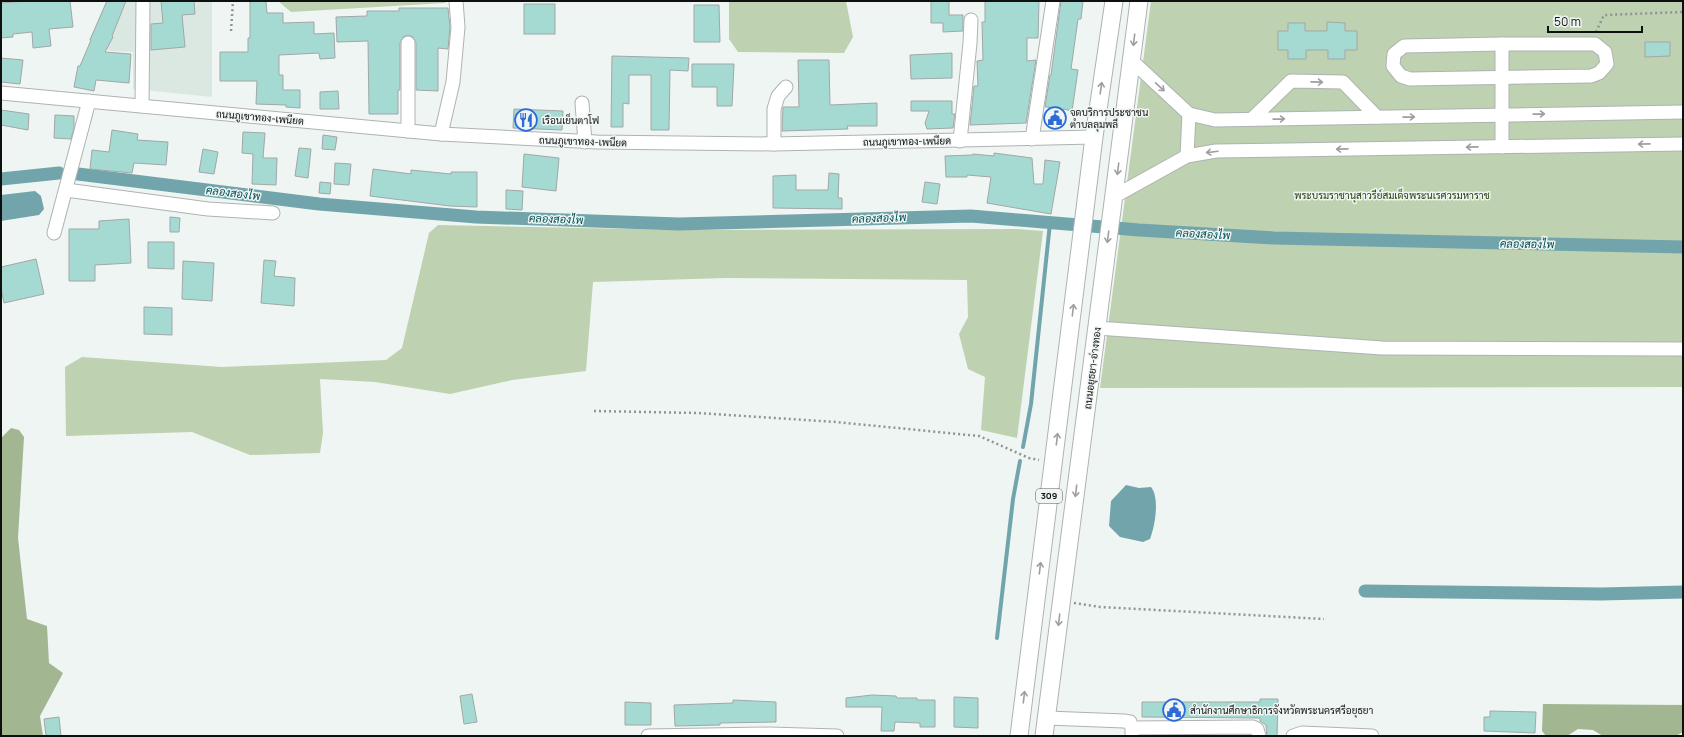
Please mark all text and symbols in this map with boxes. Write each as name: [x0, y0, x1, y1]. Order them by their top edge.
scale bar: [1548, 8, 1642, 34]
text: 50 m: [1554, 13, 1581, 30]
one-way arrow: [1131, 33, 1138, 46]
one-way arrow: [1310, 78, 1323, 85]
one-way arrow: [1097, 82, 1105, 95]
one-way arrow: [1155, 83, 1165, 92]
public building icon: จุดบริการประชาชน ตำบลลุมพลี: [1042, 105, 1068, 131]
place label: จุดบริการประชาชน ตำบลลุมพลี: [1070, 105, 1148, 132]
street label: ถนนภูเขาทอง-เพนียด: [215, 106, 305, 129]
restaurant icon: เรือนเย็นตาโฟ: [513, 107, 539, 133]
one-way arrow: [1532, 110, 1545, 118]
place label: เรือนเย็นตาโฟ: [542, 113, 599, 127]
one-way arrow: [1402, 113, 1415, 120]
one-way arrow: [1272, 115, 1285, 123]
street label: ถนนภูเขาทอง-เพนียด: [539, 132, 627, 151]
street label: ถนนภูเขาทอง-เพนียด: [863, 133, 951, 150]
one-way arrow: [1638, 141, 1651, 148]
one-way arrow: [1466, 143, 1479, 151]
one-way arrow: [1336, 146, 1349, 153]
one-way arrow: [1206, 148, 1219, 156]
one-way arrow: [1114, 162, 1122, 175]
water label: คลองสองไพ: [205, 182, 261, 203]
park label: พระบรมราชานุสาวรีย์สมเด็จพระนเรศวรมหาราช: [1294, 188, 1490, 203]
water label: คลองสองไพ: [851, 209, 907, 226]
water label: คลองสองไพ: [529, 210, 584, 227]
water label: คลองสองไพ: [1175, 225, 1231, 242]
one-way arrow: [1104, 230, 1112, 243]
water label: คลองสองไพ: [1500, 236, 1554, 251]
one-way arrow: [1069, 304, 1077, 317]
street label: ถนนอยุธยา-อ่างทอง: [1080, 326, 1105, 410]
one-way arrow: [1053, 433, 1060, 446]
one-way arrow: [1072, 484, 1080, 497]
road number: 309: [1036, 489, 1062, 503]
one-way arrow: [1036, 562, 1044, 575]
one-way arrow: [1055, 613, 1063, 626]
one-way arrow: [1020, 691, 1028, 704]
public building icon: สำนักงานศึกษาธิการจังหวัดพระนครศรีอยุธยา: [1161, 697, 1187, 723]
place label: สำนักงานศึกษาธิการจังหวัดพระนครศรีอยุธยา: [1190, 703, 1374, 718]

